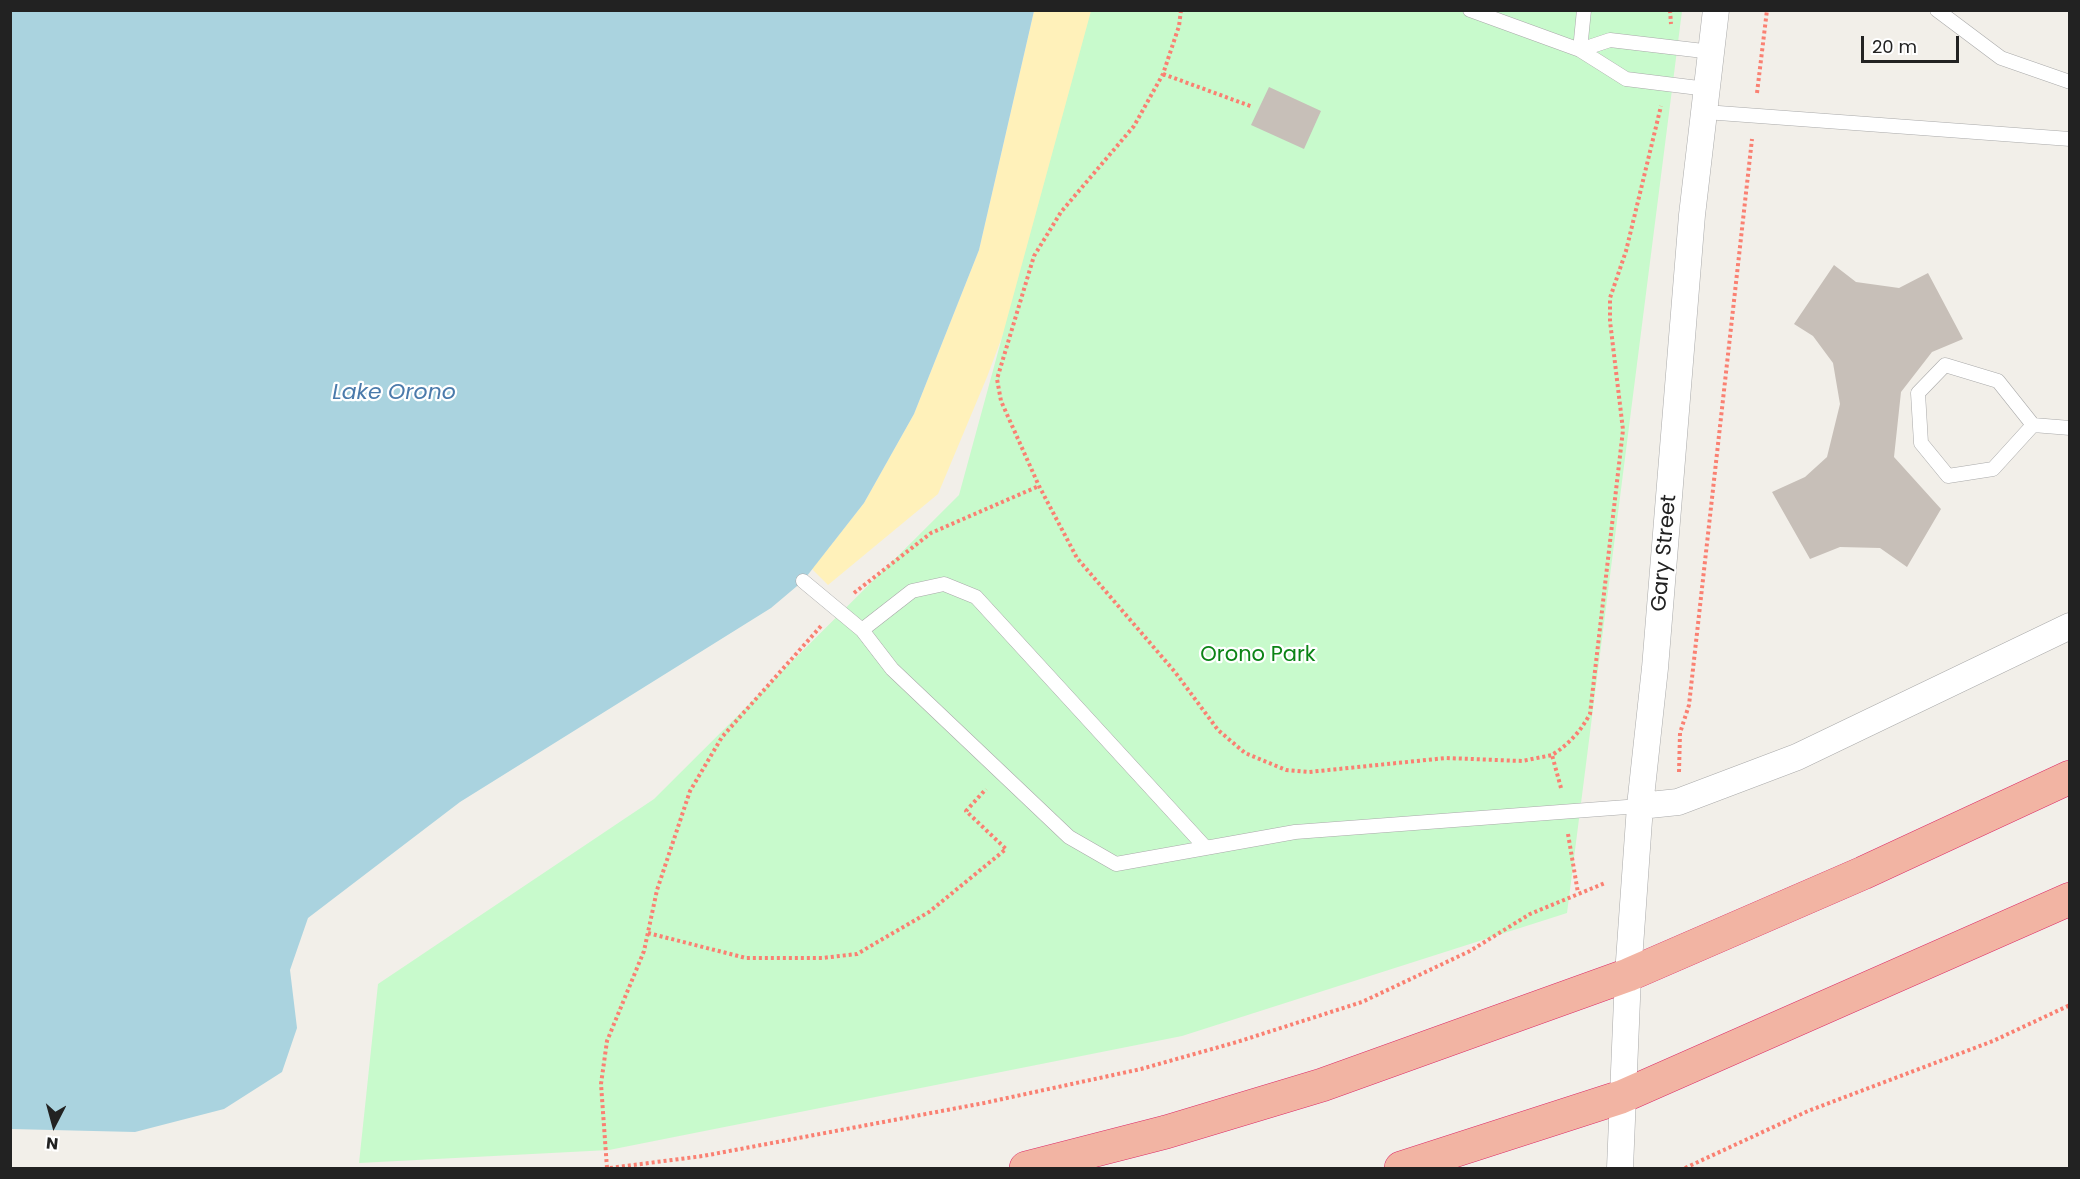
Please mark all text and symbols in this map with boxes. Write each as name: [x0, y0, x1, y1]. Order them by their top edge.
scale bar: [1864, 24, 1962, 62]
text: 20 m: [1872, 34, 1917, 59]
water label: Lake Orono: [332, 380, 456, 406]
street label: Gary Street: [1647, 493, 1683, 613]
park label: Orono Park: [1200, 643, 1316, 669]
north arrow: [24, 1095, 84, 1155]
text: N: [45, 1131, 59, 1155]

